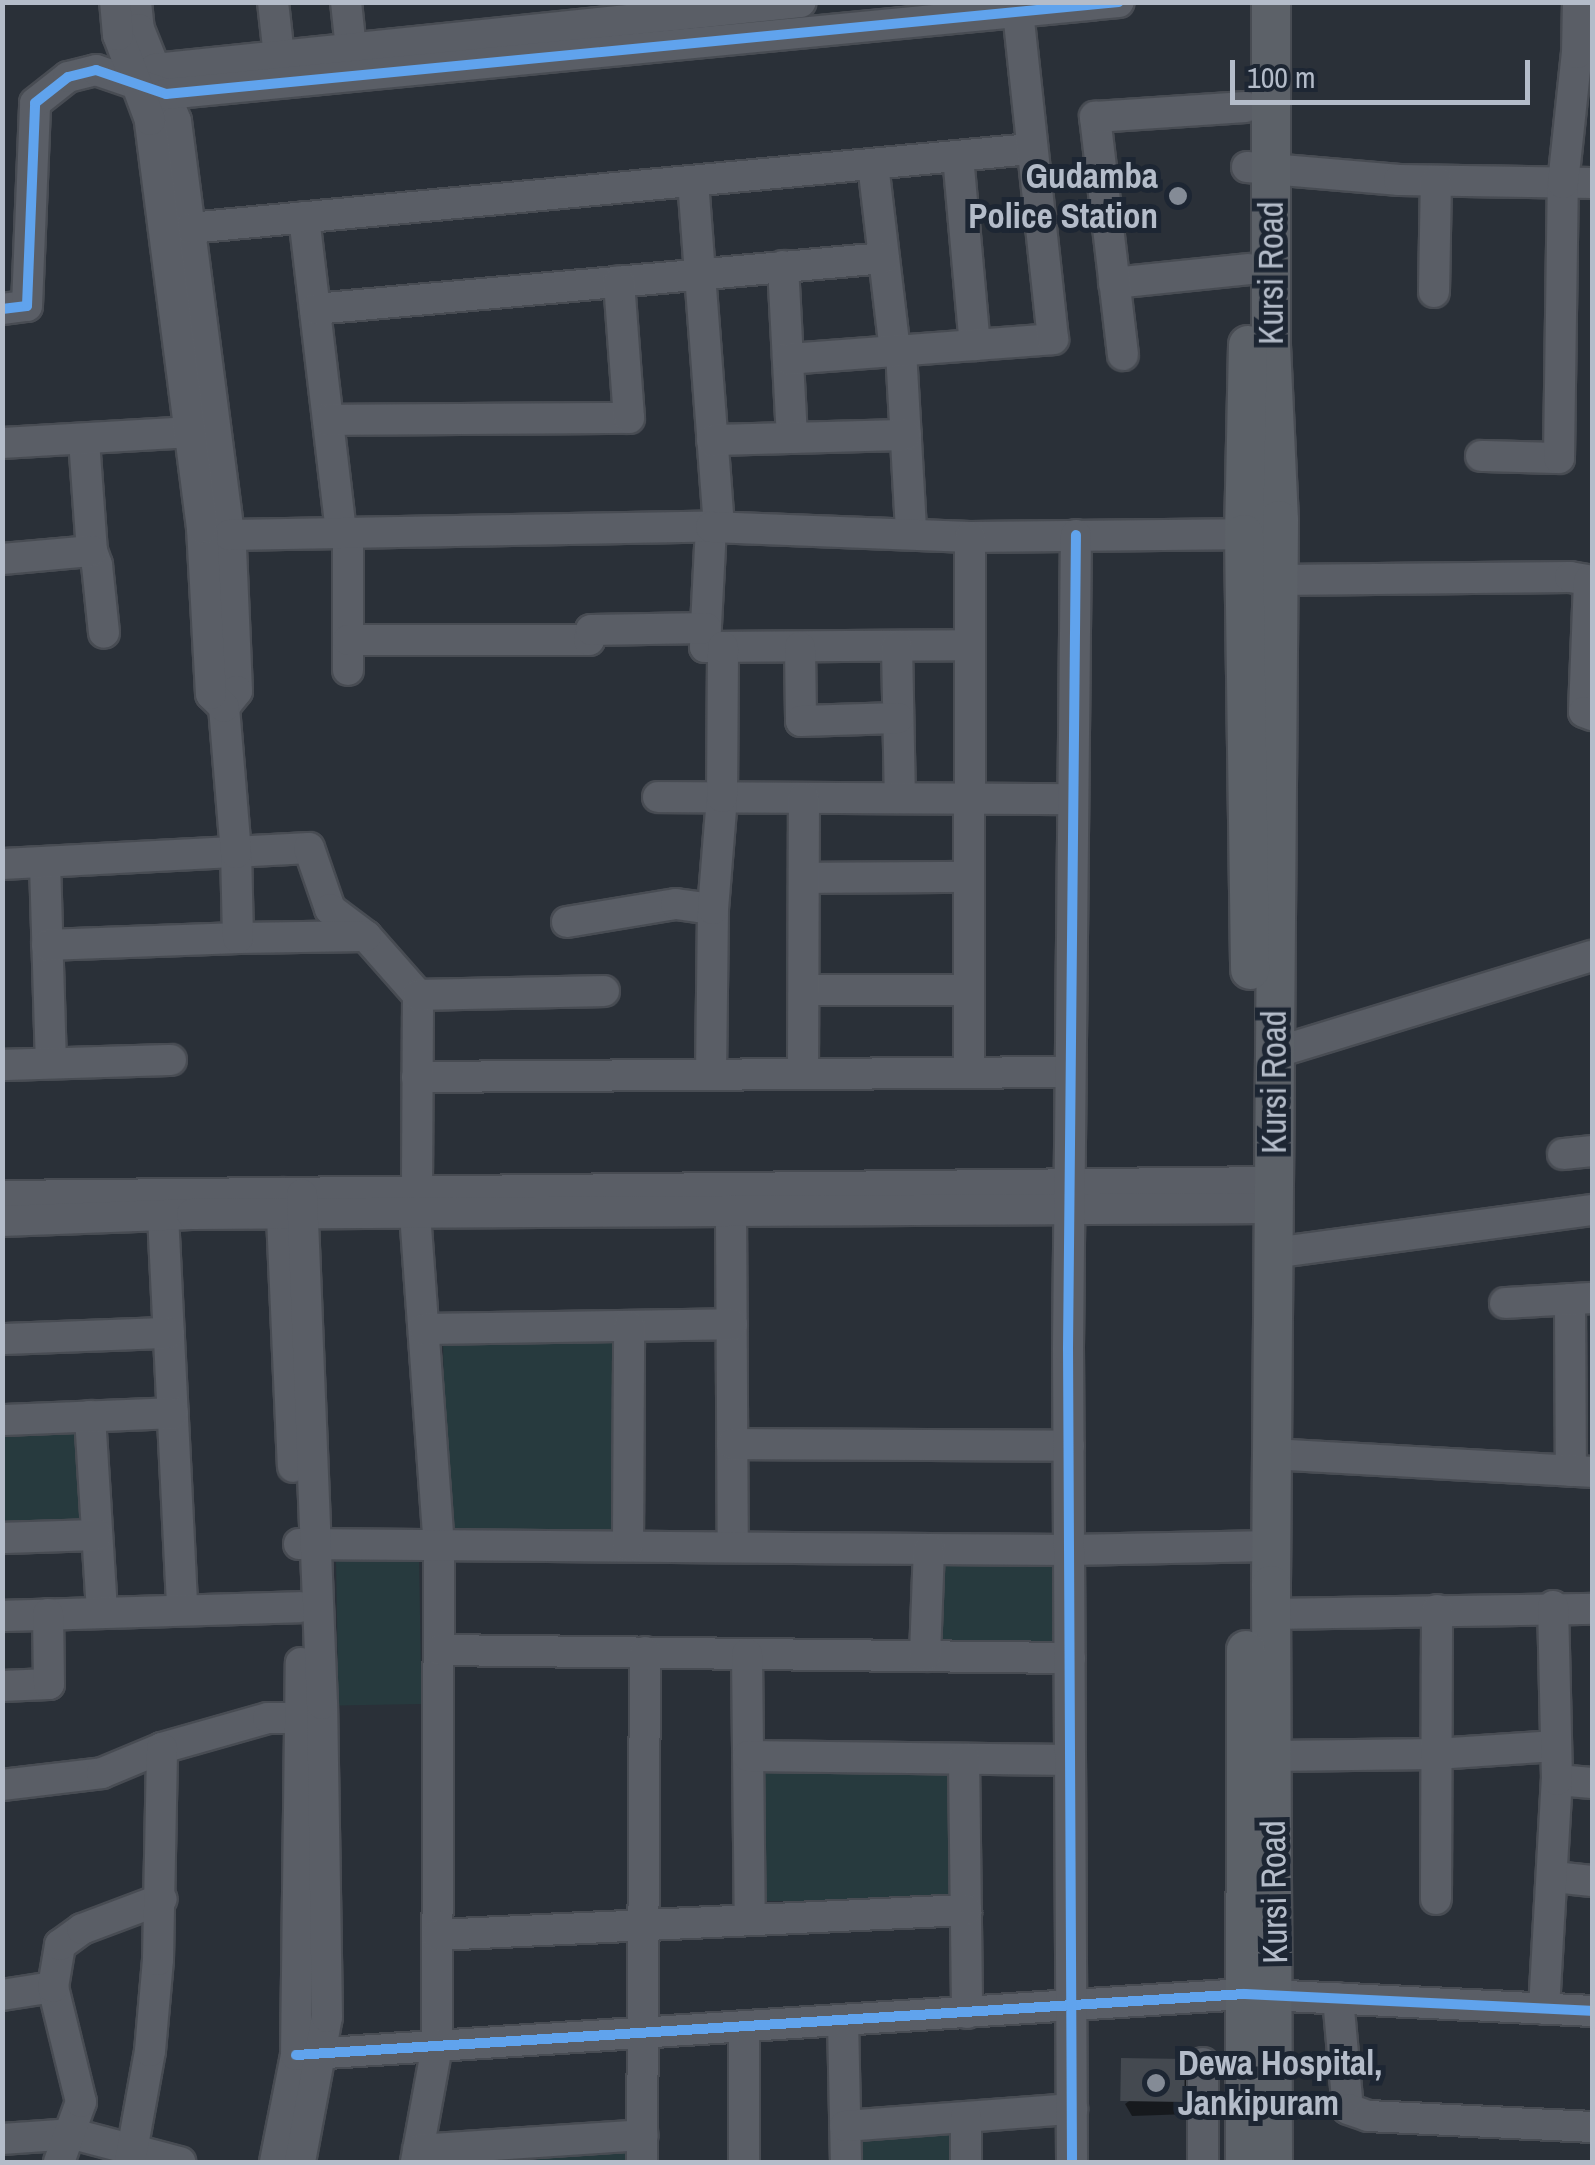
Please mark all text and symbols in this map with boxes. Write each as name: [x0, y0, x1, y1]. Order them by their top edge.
scale bar: [1235, 40, 1535, 102]
text: 100 m: [1247, 57, 1315, 97]
place label: Gudamba Police Station: [968, 155, 1158, 237]
marker: Gudamba Police Station: [1167, 185, 1189, 207]
street label: Kursi Road: [1250, 201, 1292, 345]
street label: Kursi Road: [1253, 1010, 1295, 1154]
street label: Kursi Road: [1252, 1820, 1296, 1964]
place label: Dewa Hospital, Jankipuram: [1178, 2042, 1382, 2124]
marker: Dewa Hospital, Jankipuram: [1143, 2070, 1169, 2096]

